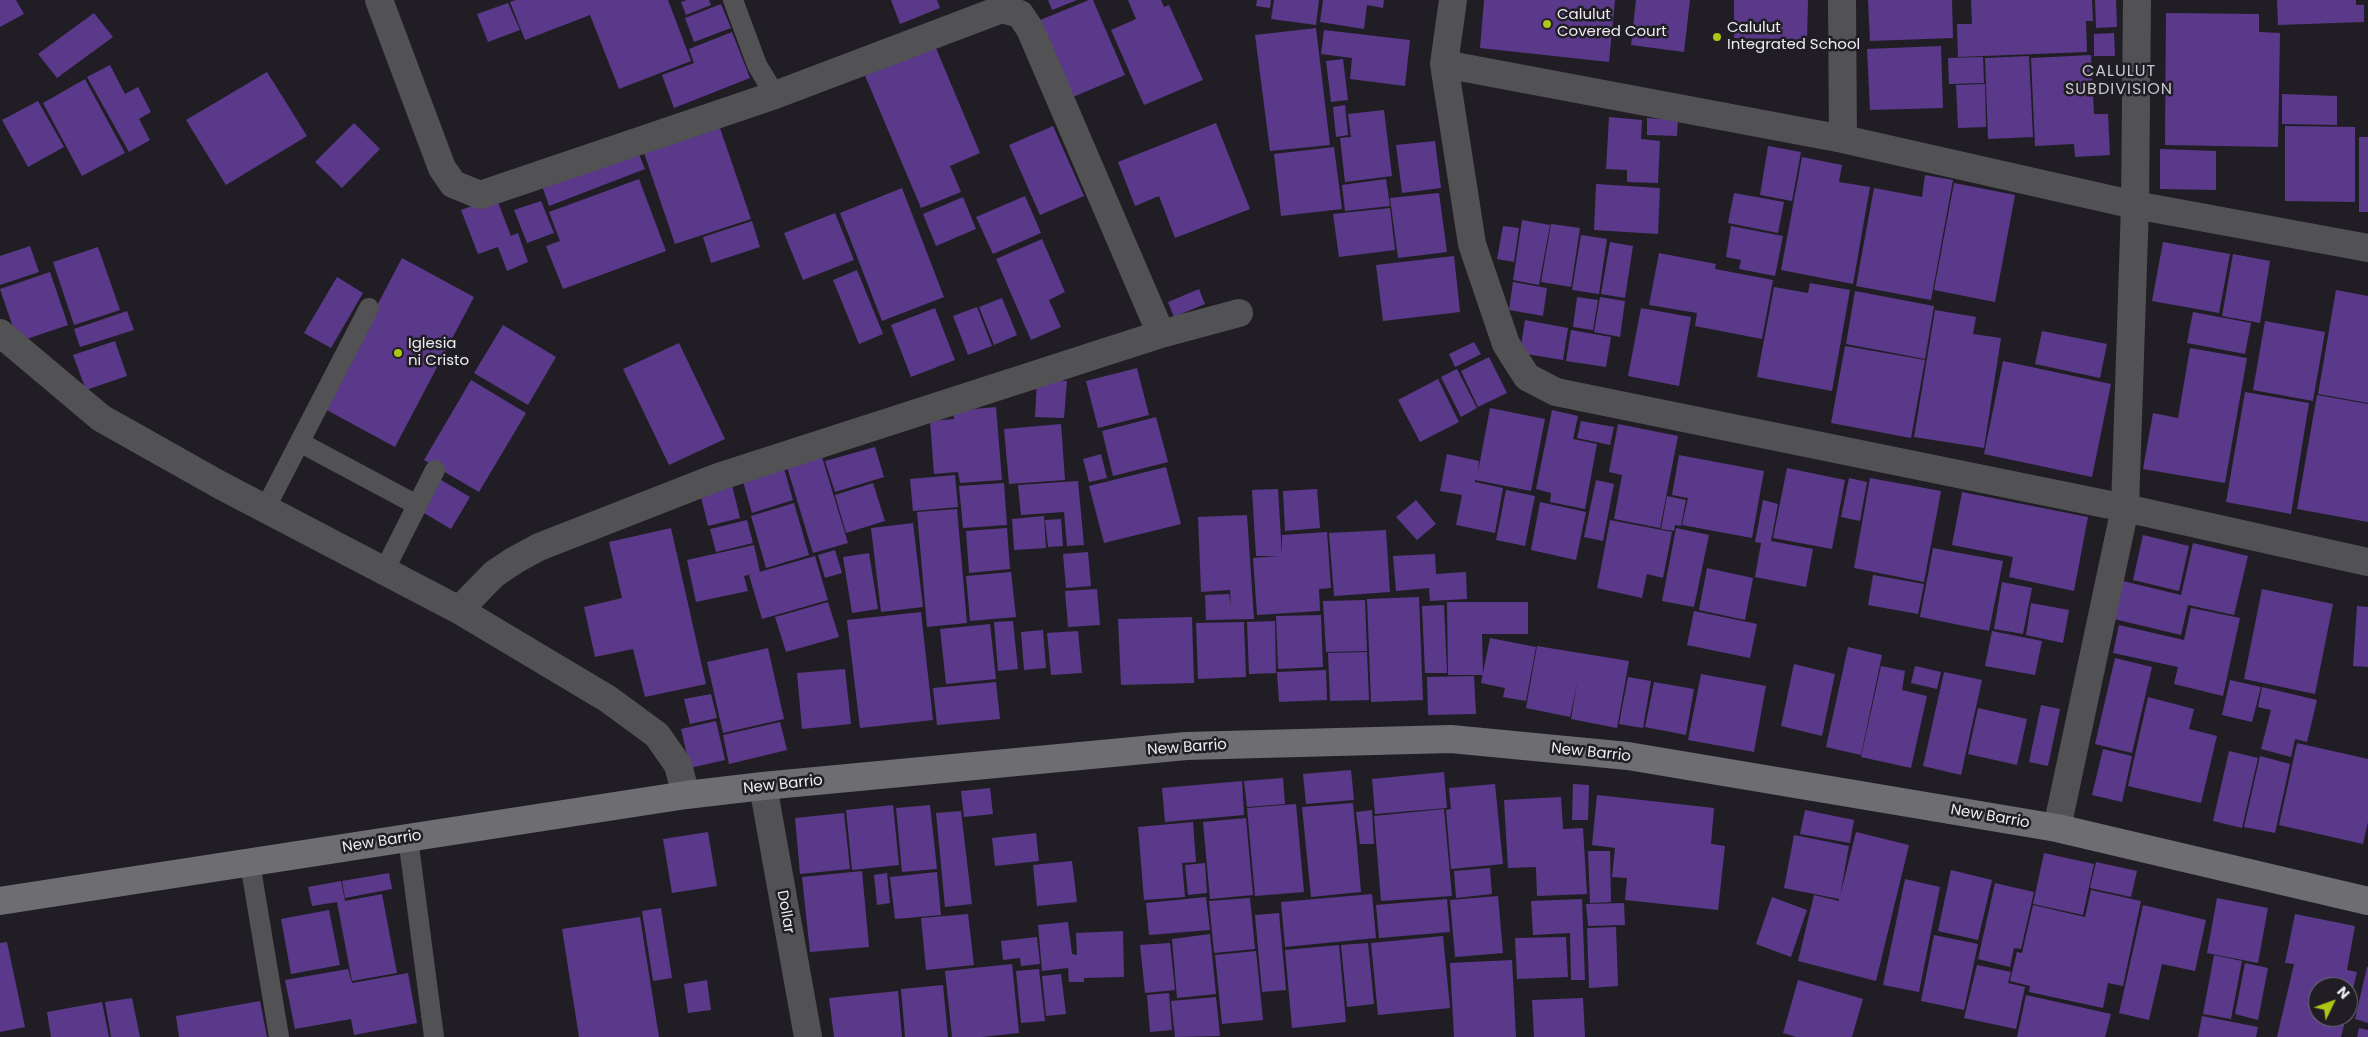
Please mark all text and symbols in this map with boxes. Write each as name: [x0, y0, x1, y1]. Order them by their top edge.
place label: Calulut Covered Court: [1557, 6, 1667, 41]
marker: Calulut Covered Court: [1541, 18, 1553, 30]
place label: Calulut Integrated School: [1727, 19, 1860, 54]
marker: Calulut Integrated School: [1711, 31, 1723, 43]
district label: CALULUT SUBDIVISION: [2064, 62, 2174, 100]
place label: Iglesia ni Cristo: [408, 335, 469, 370]
marker: Iglesia ni Cristo: [392, 347, 404, 359]
street label: New Barrio: [1146, 736, 1228, 760]
street label: New Barrio: [1550, 740, 1632, 766]
street label: New Barrio: [742, 772, 824, 798]
street label: New Barrio: [1949, 801, 2031, 833]
street label: New Barrio: [341, 827, 423, 857]
street label: Dollar: [772, 889, 798, 935]
north arrow: [2308, 977, 2358, 1027]
text: N: [2332, 982, 2354, 1003]

